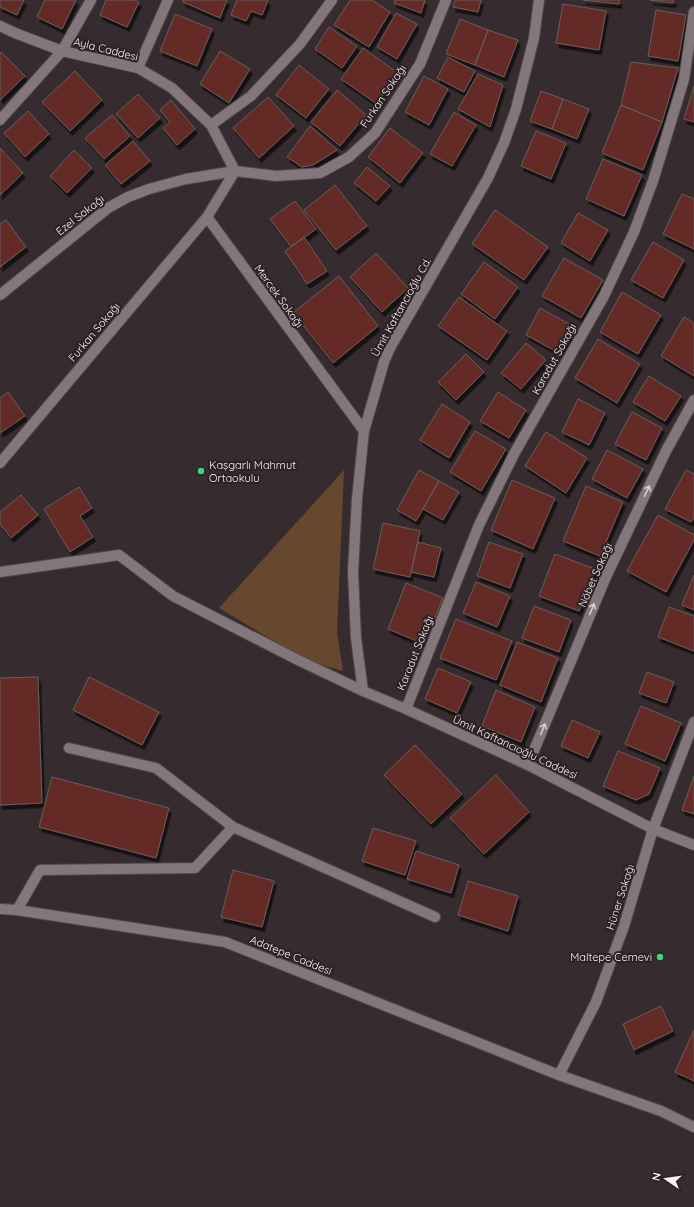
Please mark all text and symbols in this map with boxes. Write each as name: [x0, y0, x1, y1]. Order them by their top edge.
street label: Ayla Caddesi: [72, 34, 140, 64]
street label: Furkan Sokağı: [357, 62, 409, 130]
street label: Ezel Sokağı: [53, 192, 107, 238]
street label: Ümit Kaftancıoğlu Cd.: [368, 255, 434, 359]
street label: Mercek Sokağı: [251, 262, 307, 330]
street label: Furkan Sokağı: [65, 300, 123, 364]
street label: Karadut Sokağı: [529, 321, 579, 397]
place label: Kaşgarlı Mahmut Ortaokulu: [209, 458, 296, 485]
marker: Kaşgarlı Mahmut Ortaokulu: [196, 466, 206, 476]
one-way arrow: [644, 485, 651, 497]
street label: Nöbet Sokağı: [575, 541, 615, 609]
one-way arrow: [589, 603, 597, 615]
street label: Karadut Sokağı: [394, 614, 436, 692]
street label: Ümit Kaftancıoğlu Caddesi: [450, 712, 580, 782]
one-way arrow: [539, 723, 547, 735]
street label: Hüner Sokağı: [603, 862, 637, 932]
street label: Adatepe Caddesi: [248, 932, 334, 978]
place label: Maltepe Cemevi: [570, 950, 652, 964]
marker: Maltepe Cemevi: [655, 952, 665, 962]
north arrow: [646, 1159, 686, 1199]
text: N: [649, 1171, 664, 1182]

